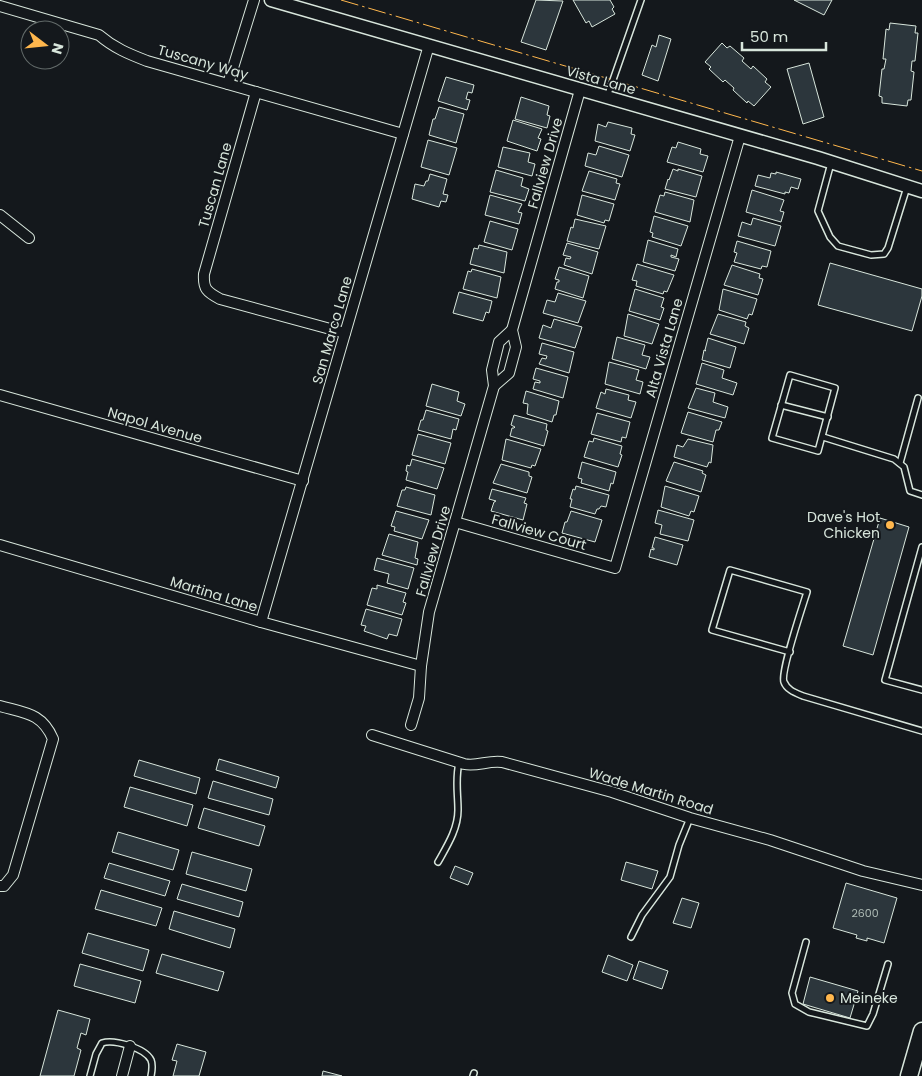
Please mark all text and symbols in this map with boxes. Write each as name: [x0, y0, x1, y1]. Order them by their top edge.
north arrow: [20, 20, 70, 70]
scale bar: [742, 20, 826, 52]
text: 50 m: [750, 26, 788, 47]
street label: Tuscany Way: [155, 40, 251, 85]
text: N: [46, 41, 69, 56]
street label: Vista Lane: [564, 61, 639, 100]
street label: Fallview Drive: [522, 115, 568, 211]
street label: Tuscan Lane: [193, 140, 237, 230]
street label: San Marco Lane: [307, 273, 357, 386]
street label: Alta Vista Lane: [640, 296, 688, 400]
street label: Napol Avenue: [105, 402, 205, 448]
street label: Fallview Drive: [410, 503, 456, 599]
place label: Dave's Hot Chicken: [807, 507, 880, 543]
street label: Fallview Court: [489, 509, 589, 555]
marker: Dave's Hot Chicken: [884, 519, 896, 531]
street label: Martina Lane: [168, 571, 261, 617]
street label: Wade Martin Road: [586, 763, 716, 819]
house number: 2600: [851, 905, 879, 921]
place label: Meineke: [840, 988, 898, 1008]
marker: Meineke: [824, 992, 836, 1004]

